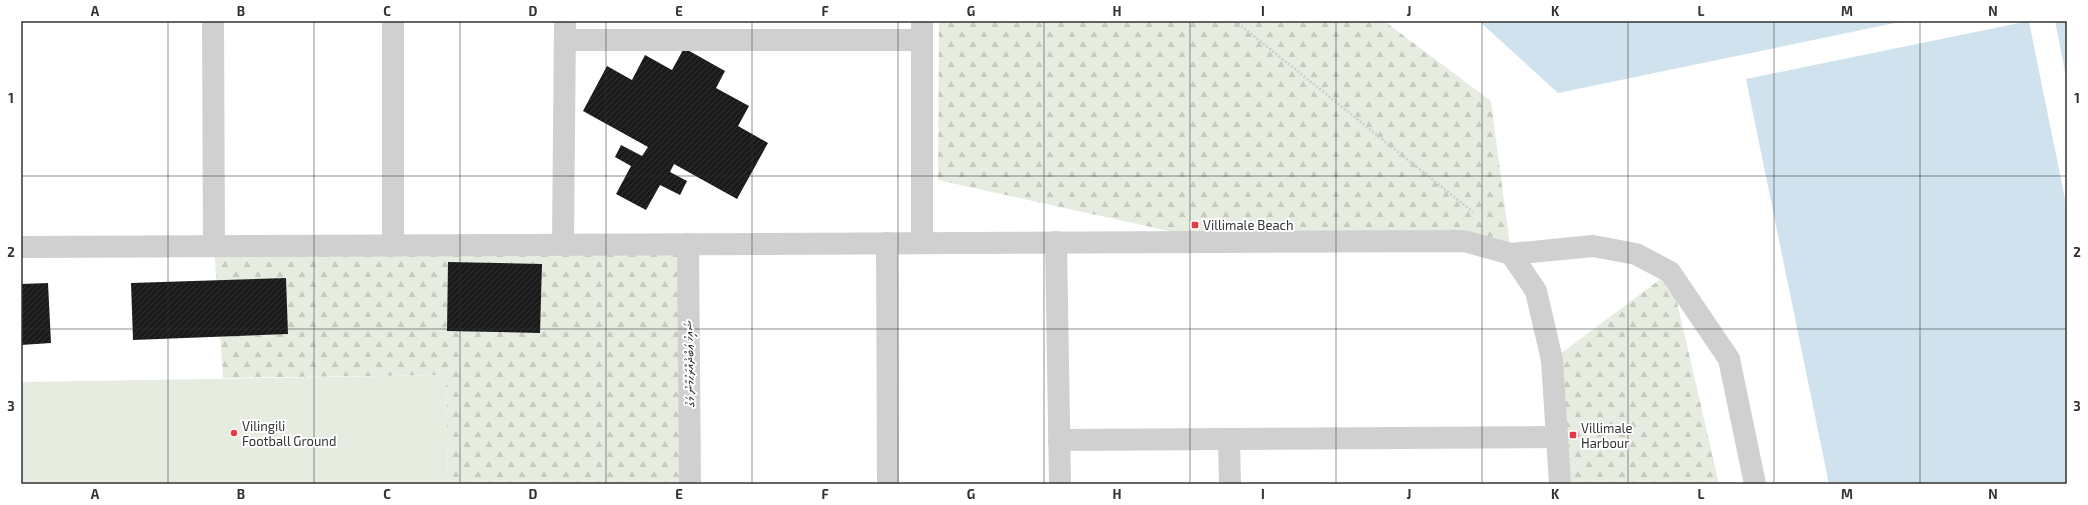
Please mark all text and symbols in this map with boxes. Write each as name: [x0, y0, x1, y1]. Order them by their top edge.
text: A: [91, 3, 100, 19]
text: B: [237, 3, 245, 19]
text: C: [383, 3, 391, 19]
text: D: [529, 3, 538, 19]
text: E: [675, 3, 683, 19]
text: F: [821, 3, 829, 19]
text: G: [967, 3, 975, 19]
text: H: [1113, 3, 1122, 19]
text: I: [1261, 3, 1265, 19]
text: J: [1407, 3, 1411, 19]
text: K: [1551, 3, 1560, 19]
text: L: [1698, 3, 1705, 19]
text: M: [1841, 3, 1853, 19]
text: N: [1988, 3, 1998, 19]
text: 1: [8, 90, 14, 106]
text: 1: [2074, 90, 2080, 106]
place label: Villimale Beach: [1203, 217, 1293, 233]
marker: Villimale Beach: [1190, 220, 1200, 230]
text: 2: [7, 244, 15, 260]
text: 2: [2073, 244, 2081, 260]
street label: ޝައިިޚު ޢަބްދުއްރަޙުމާނު މަގު: [680, 320, 699, 408]
text: 3: [7, 398, 15, 414]
text: 3: [2073, 398, 2081, 414]
place label: Vilingili Football Ground: [242, 418, 336, 449]
place label: Villimale Harbour: [1581, 420, 1632, 451]
marker: Vilingili Football Ground: [229, 428, 239, 438]
marker: Villimale Harbour: [1568, 430, 1578, 440]
text: A: [91, 486, 100, 502]
text: B: [237, 486, 245, 502]
text: C: [383, 486, 391, 502]
text: D: [529, 486, 538, 502]
text: E: [675, 486, 683, 502]
text: F: [821, 486, 829, 502]
text: G: [967, 486, 975, 502]
text: H: [1113, 486, 1122, 502]
text: I: [1261, 486, 1265, 502]
text: J: [1407, 486, 1411, 502]
text: K: [1551, 486, 1560, 502]
text: L: [1698, 486, 1705, 502]
text: M: [1841, 486, 1853, 502]
text: N: [1988, 486, 1998, 502]

